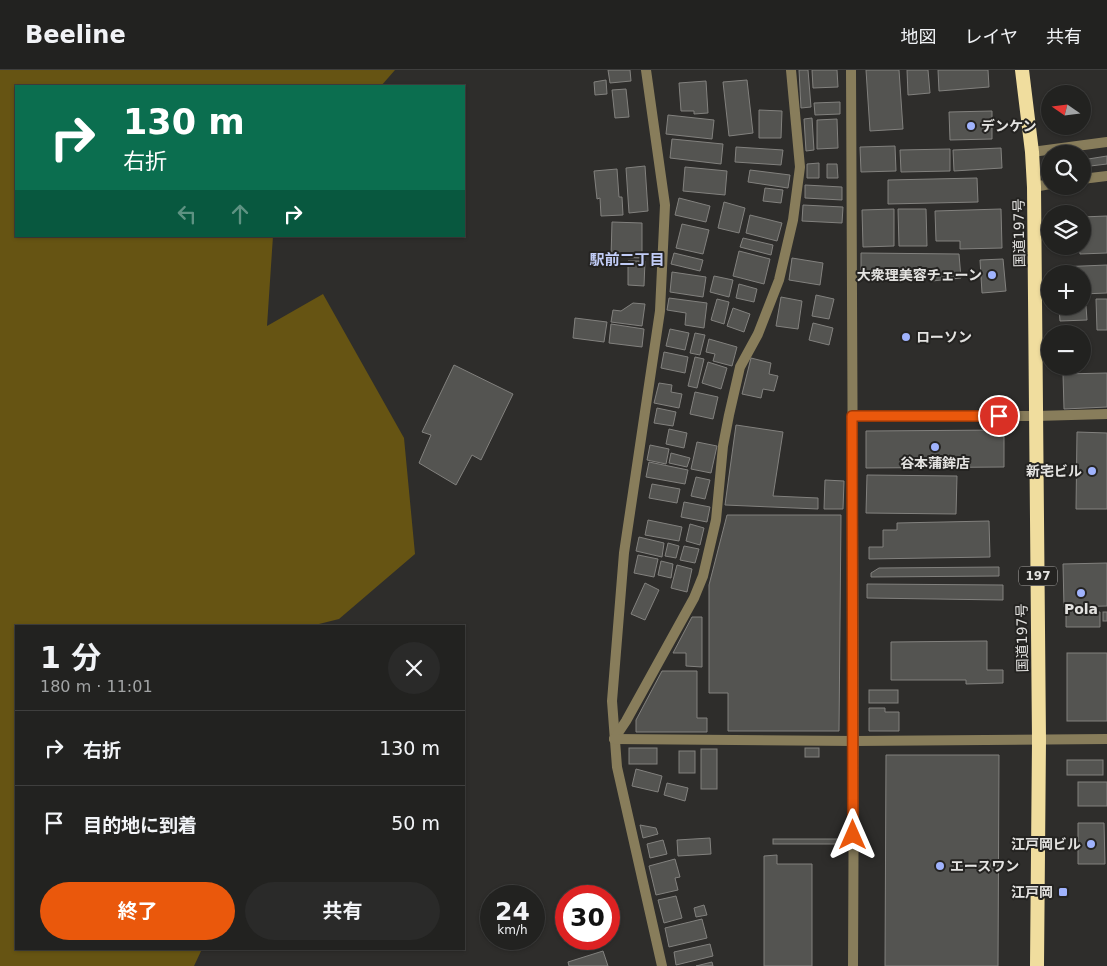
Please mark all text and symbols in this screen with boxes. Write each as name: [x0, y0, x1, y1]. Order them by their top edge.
text: Beeline: [25, 21, 126, 49]
text: 地図: [901, 26, 937, 47]
text: レイヤ: [965, 26, 1018, 47]
text: 共有: [1046, 26, 1082, 47]
north arrow: [1041, 85, 1091, 135]
map controls: [1041, 85, 1091, 375]
text: 130 m: [123, 102, 245, 142]
icon: right: [40, 105, 105, 170]
place label: デンケン: [981, 118, 1037, 134]
marker: デンケン: [965, 120, 977, 132]
button: search: [1041, 145, 1091, 195]
text: 右折: [123, 149, 167, 174]
street label: 国道197号: [1010, 198, 1028, 268]
icon: left: [173, 200, 201, 228]
icon: ahead: [226, 200, 254, 228]
icon: right: [279, 200, 307, 228]
button: layers: [1041, 205, 1091, 255]
district label: 駅前二丁目: [589, 251, 665, 269]
button: +: [1041, 265, 1091, 315]
place label: 大衆理美容チェーン: [857, 267, 982, 283]
marker: 大衆理美容チェーン: [986, 269, 998, 281]
button: −: [1041, 325, 1091, 375]
place label: ローソン: [916, 329, 972, 345]
marker: ローソン: [900, 331, 912, 343]
pin: [978, 395, 1020, 437]
icon: arrive: [985, 402, 1013, 430]
marker: 谷本蒲鉾店: [929, 441, 941, 453]
place label: 谷本蒲鉾店: [900, 455, 970, 471]
place label: 新宅ビル: [1026, 463, 1082, 479]
marker: 新宅ビル: [1086, 465, 1098, 477]
road number: 197: [1019, 566, 1057, 586]
marker: Pola: [1075, 587, 1087, 599]
place label: Pola: [1064, 601, 1098, 617]
street label: 国道197号: [1013, 603, 1031, 673]
text: 1 分: [40, 640, 101, 675]
button: close: [388, 642, 440, 694]
text: 180 m · 11:01: [40, 677, 153, 696]
icon: right: [40, 734, 68, 762]
text: 130 m: [379, 737, 440, 759]
text: 右折: [83, 739, 121, 761]
position arrow: [826, 808, 878, 860]
icon: arrive: [40, 809, 68, 837]
text: 50 m: [391, 812, 440, 834]
text: 目的地に到着: [83, 814, 197, 836]
place label: 江戸岡ビル: [1011, 836, 1081, 852]
marker: 江戸岡ビル: [1085, 838, 1097, 850]
place label: エースワン: [950, 858, 1019, 874]
marker: エースワン: [934, 860, 946, 872]
button: 終了: [40, 882, 235, 940]
button: 共有: [245, 882, 440, 940]
place label: 江戸岡: [1011, 884, 1053, 900]
speed limit sign: 30: [555, 885, 620, 950]
marker: 江戸岡: [1057, 886, 1069, 898]
text: 24: [495, 897, 530, 926]
text: km/h: [497, 923, 528, 937]

